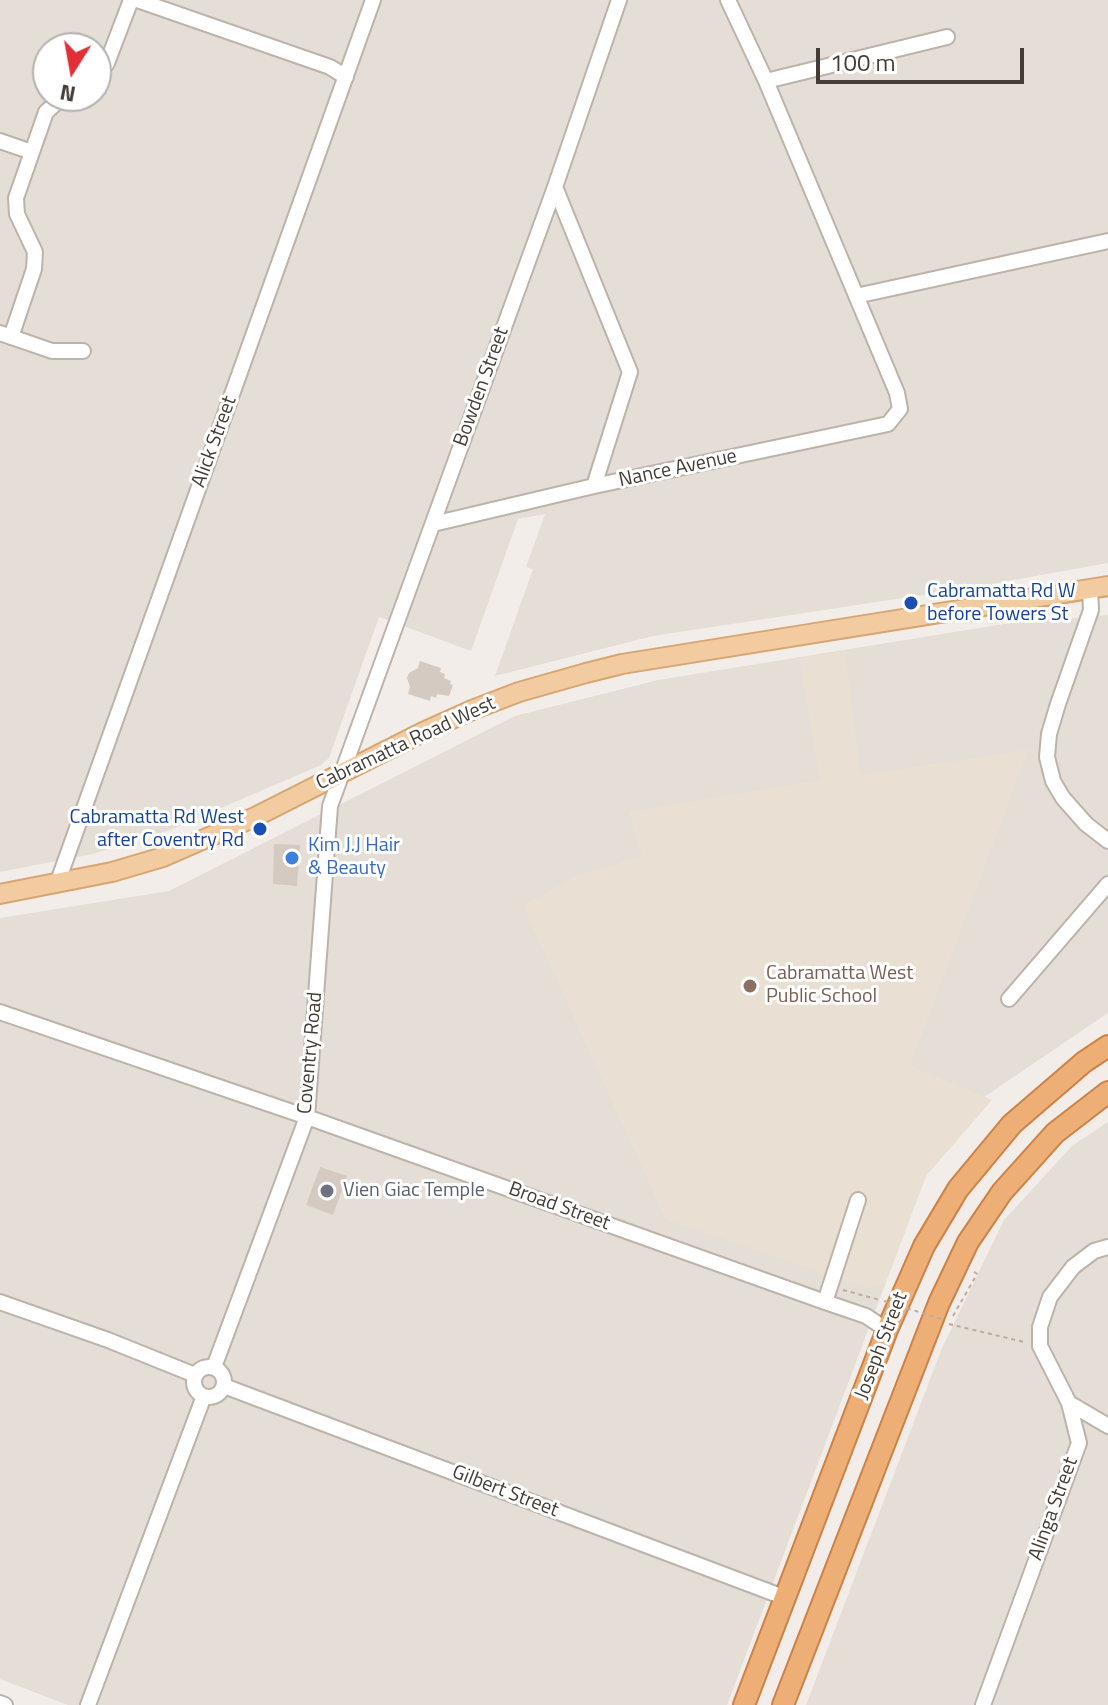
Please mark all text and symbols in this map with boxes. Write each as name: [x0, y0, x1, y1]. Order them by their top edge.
north arrow: [32, 32, 112, 112]
scale bar: [820, 32, 1028, 82]
text: 100 m: [830, 44, 896, 80]
text: N: [57, 75, 79, 112]
street label: Bowden Street: [449, 324, 515, 450]
street label: Alick Street: [187, 393, 243, 491]
street label: Nance Avenue: [617, 445, 739, 493]
place label: Cabramatta Rd W before Towers St: [927, 580, 1075, 627]
marker: Cabramatta Rd W before Towers St: [902, 594, 920, 612]
street label: Cabramatta Road West: [313, 692, 499, 796]
place label: Cabramatta Rd West after Coventry Rd: [70, 806, 244, 853]
marker: Cabramatta Rd West after Coventry Rd: [251, 820, 269, 838]
place label: Kim J.J Hair & Beauty: [308, 834, 400, 881]
marker: Kim J.J Hair & Beauty: [283, 849, 301, 867]
place label: Cabramatta West Public School: [766, 962, 913, 1009]
marker: Cabramatta West Public School: [741, 977, 759, 995]
street label: Coventry Road: [294, 991, 328, 1115]
street label: Broad Street: [505, 1178, 613, 1236]
place label: Vien Giac Temple: [343, 1179, 485, 1203]
marker: Vien Giac Temple: [318, 1182, 336, 1200]
street label: Joseph Street: [851, 1289, 913, 1403]
street label: Alinga Street: [1024, 1454, 1084, 1564]
street label: Gilbert Street: [448, 1461, 562, 1523]

